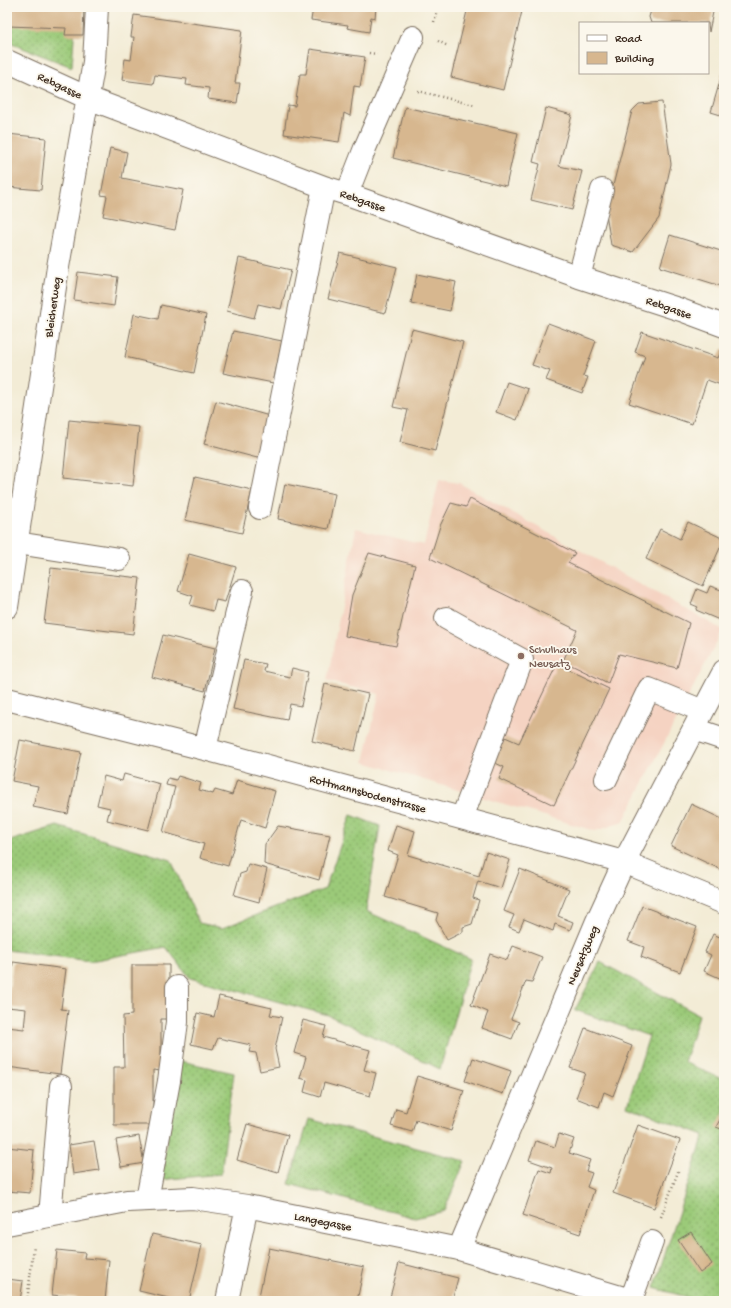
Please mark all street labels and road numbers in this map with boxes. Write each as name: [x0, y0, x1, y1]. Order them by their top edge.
street label: Rebgasse: [35, 70, 84, 103]
street label: Rebgasse: [338, 188, 388, 216]
street label: Bleicherweg: [43, 276, 65, 339]
street label: Rebgasse: [644, 295, 694, 323]
street label: Rottmannsbodenstrasse: [308, 773, 428, 817]
street label: Neusatzweg: [565, 924, 603, 988]
street label: Langegasse: [293, 1211, 353, 1236]

